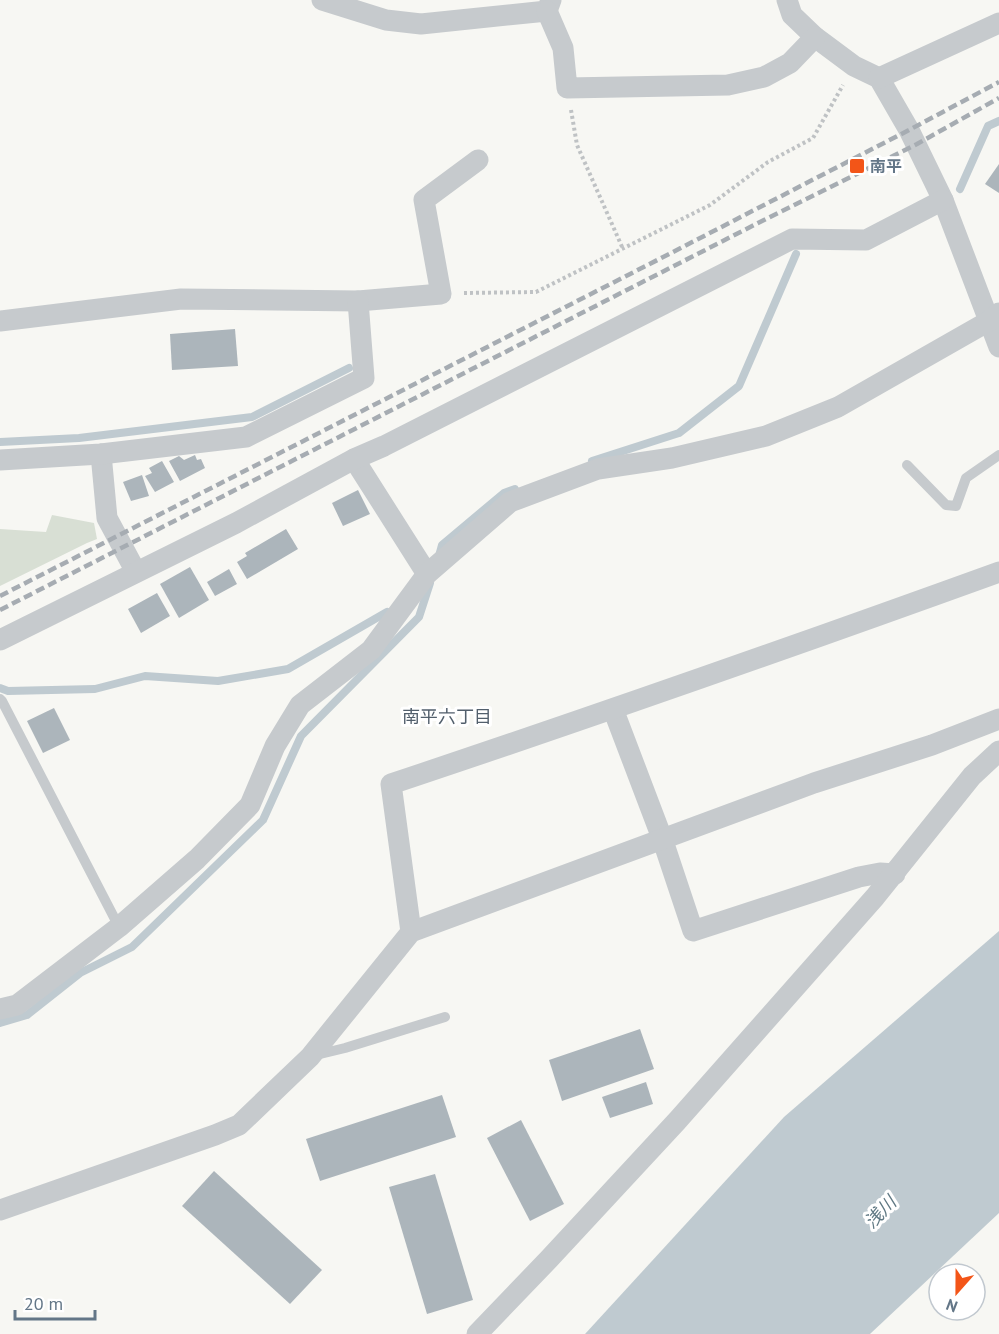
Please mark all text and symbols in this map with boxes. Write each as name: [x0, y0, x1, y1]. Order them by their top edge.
place label: 南平: [870, 156, 902, 176]
marker: 南平: [848, 157, 866, 175]
district label: 南平六丁目: [402, 705, 492, 728]
water label: 浅川: [859, 1190, 902, 1233]
north arrow: [927, 1262, 987, 1322]
scale bar: [15, 1283, 94, 1321]
text: 20 m: [24, 1292, 63, 1315]
text: N: [943, 1295, 960, 1317]

